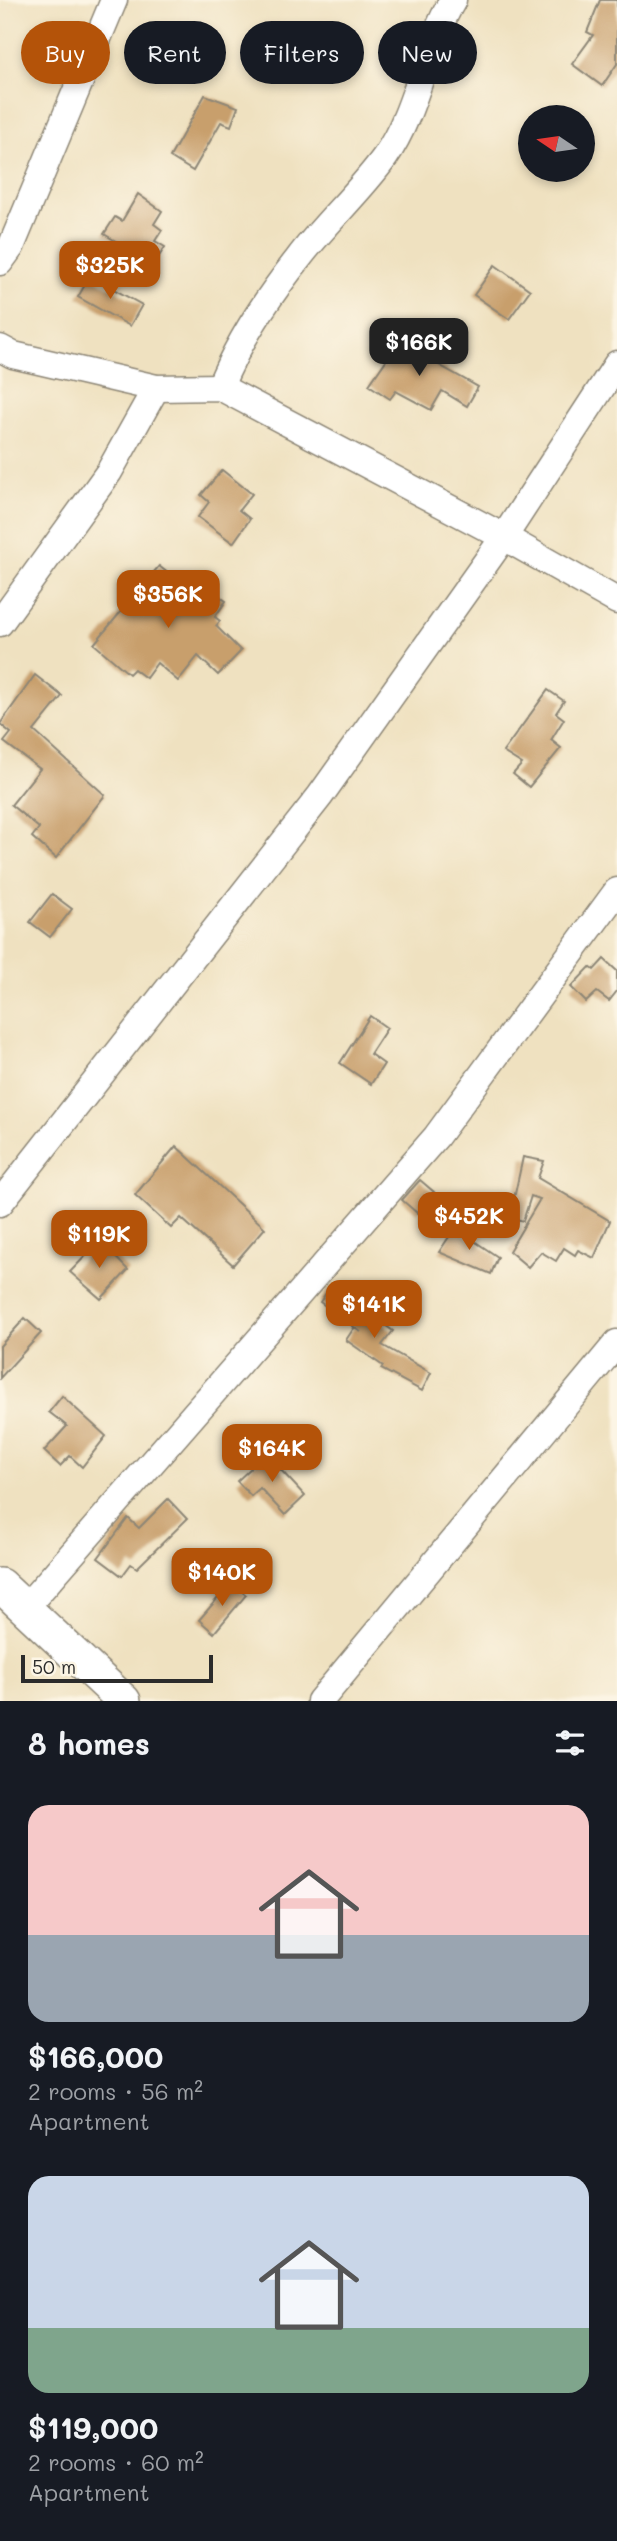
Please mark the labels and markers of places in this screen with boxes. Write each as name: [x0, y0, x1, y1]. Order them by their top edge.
pin: $325K: [61, 242, 159, 301]
pin: $166K: [370, 318, 468, 378]
pin: $356K: [119, 570, 217, 630]
pin: $452K: [420, 1192, 518, 1252]
pin: $119K: [50, 1210, 148, 1270]
pin: $141K: [325, 1280, 423, 1340]
pin: $164K: [223, 1424, 321, 1484]
pin: $140K: [173, 1548, 271, 1608]

